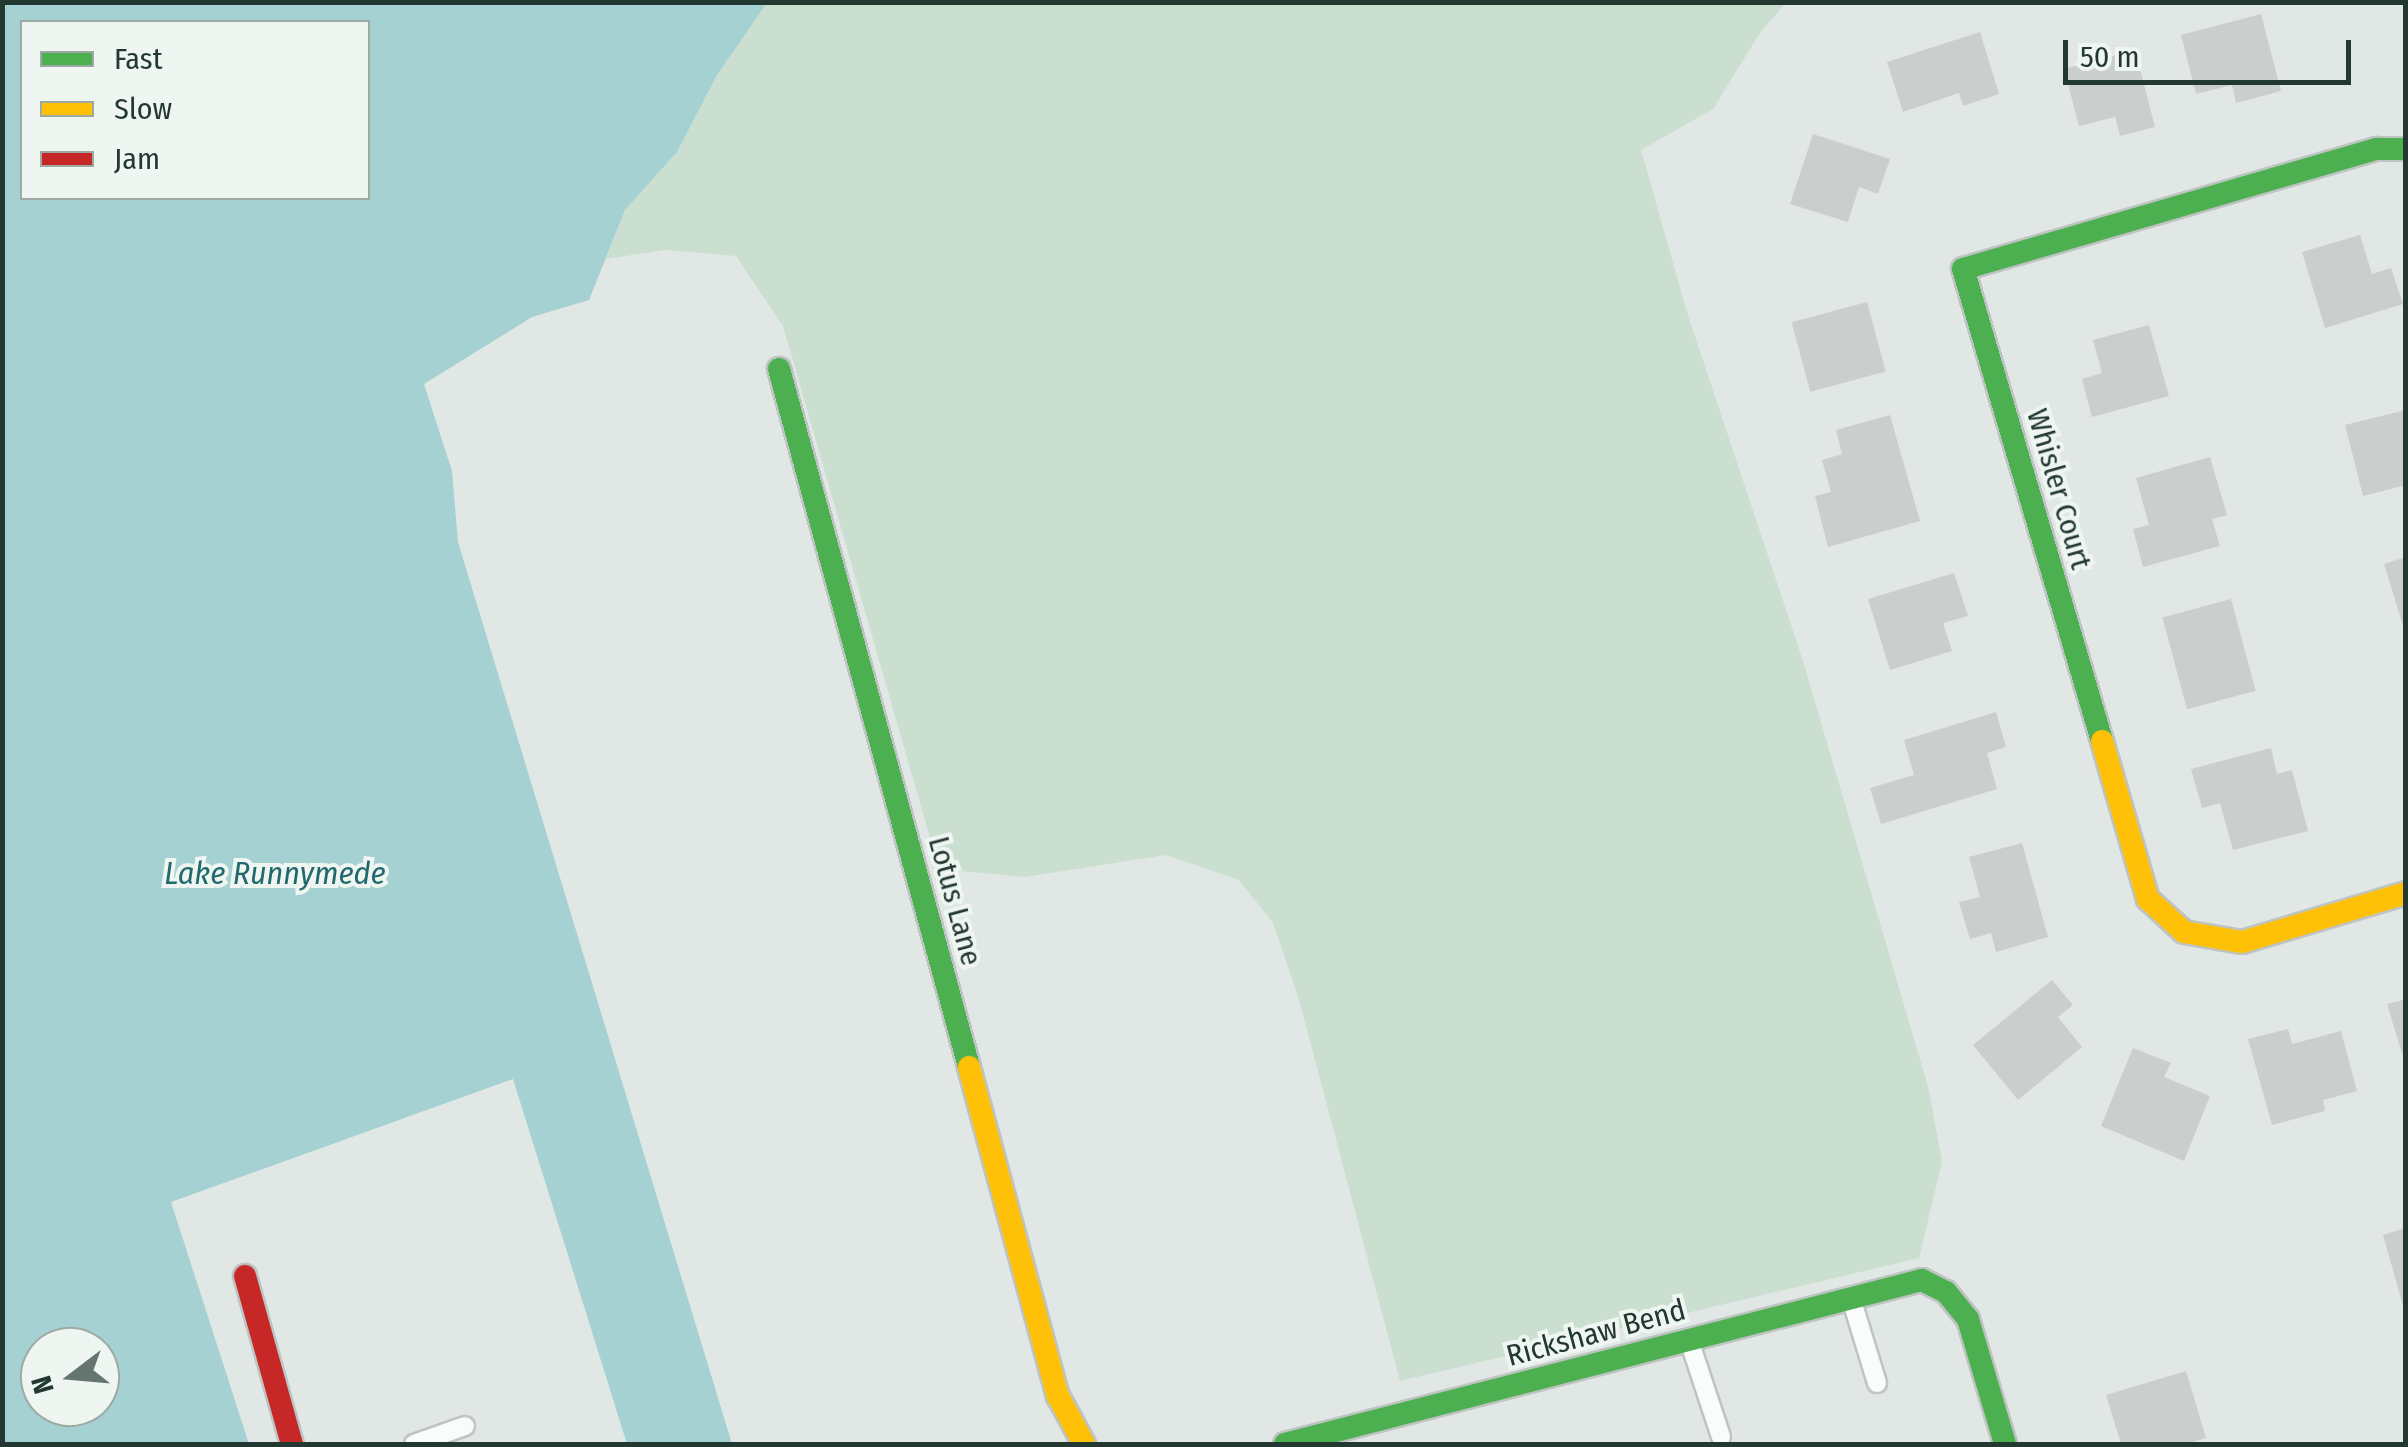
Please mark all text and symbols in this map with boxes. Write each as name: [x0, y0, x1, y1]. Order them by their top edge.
legend: [20, 20, 370, 200]
scale bar: [2068, 20, 2356, 82]
text: 50 m: [2080, 39, 2140, 75]
text: Fast: [114, 41, 162, 77]
text: Slow: [114, 91, 172, 127]
text: Jam: [114, 141, 160, 177]
street label: Whisler Court: [2019, 405, 2099, 573]
street label: Lotus Lane: [921, 833, 989, 969]
water label: Lake Runnymede: [164, 854, 386, 892]
street label: Rickshaw Bend: [1503, 1292, 1689, 1374]
north arrow: [20, 1327, 120, 1427]
text: N: [24, 1372, 61, 1397]

